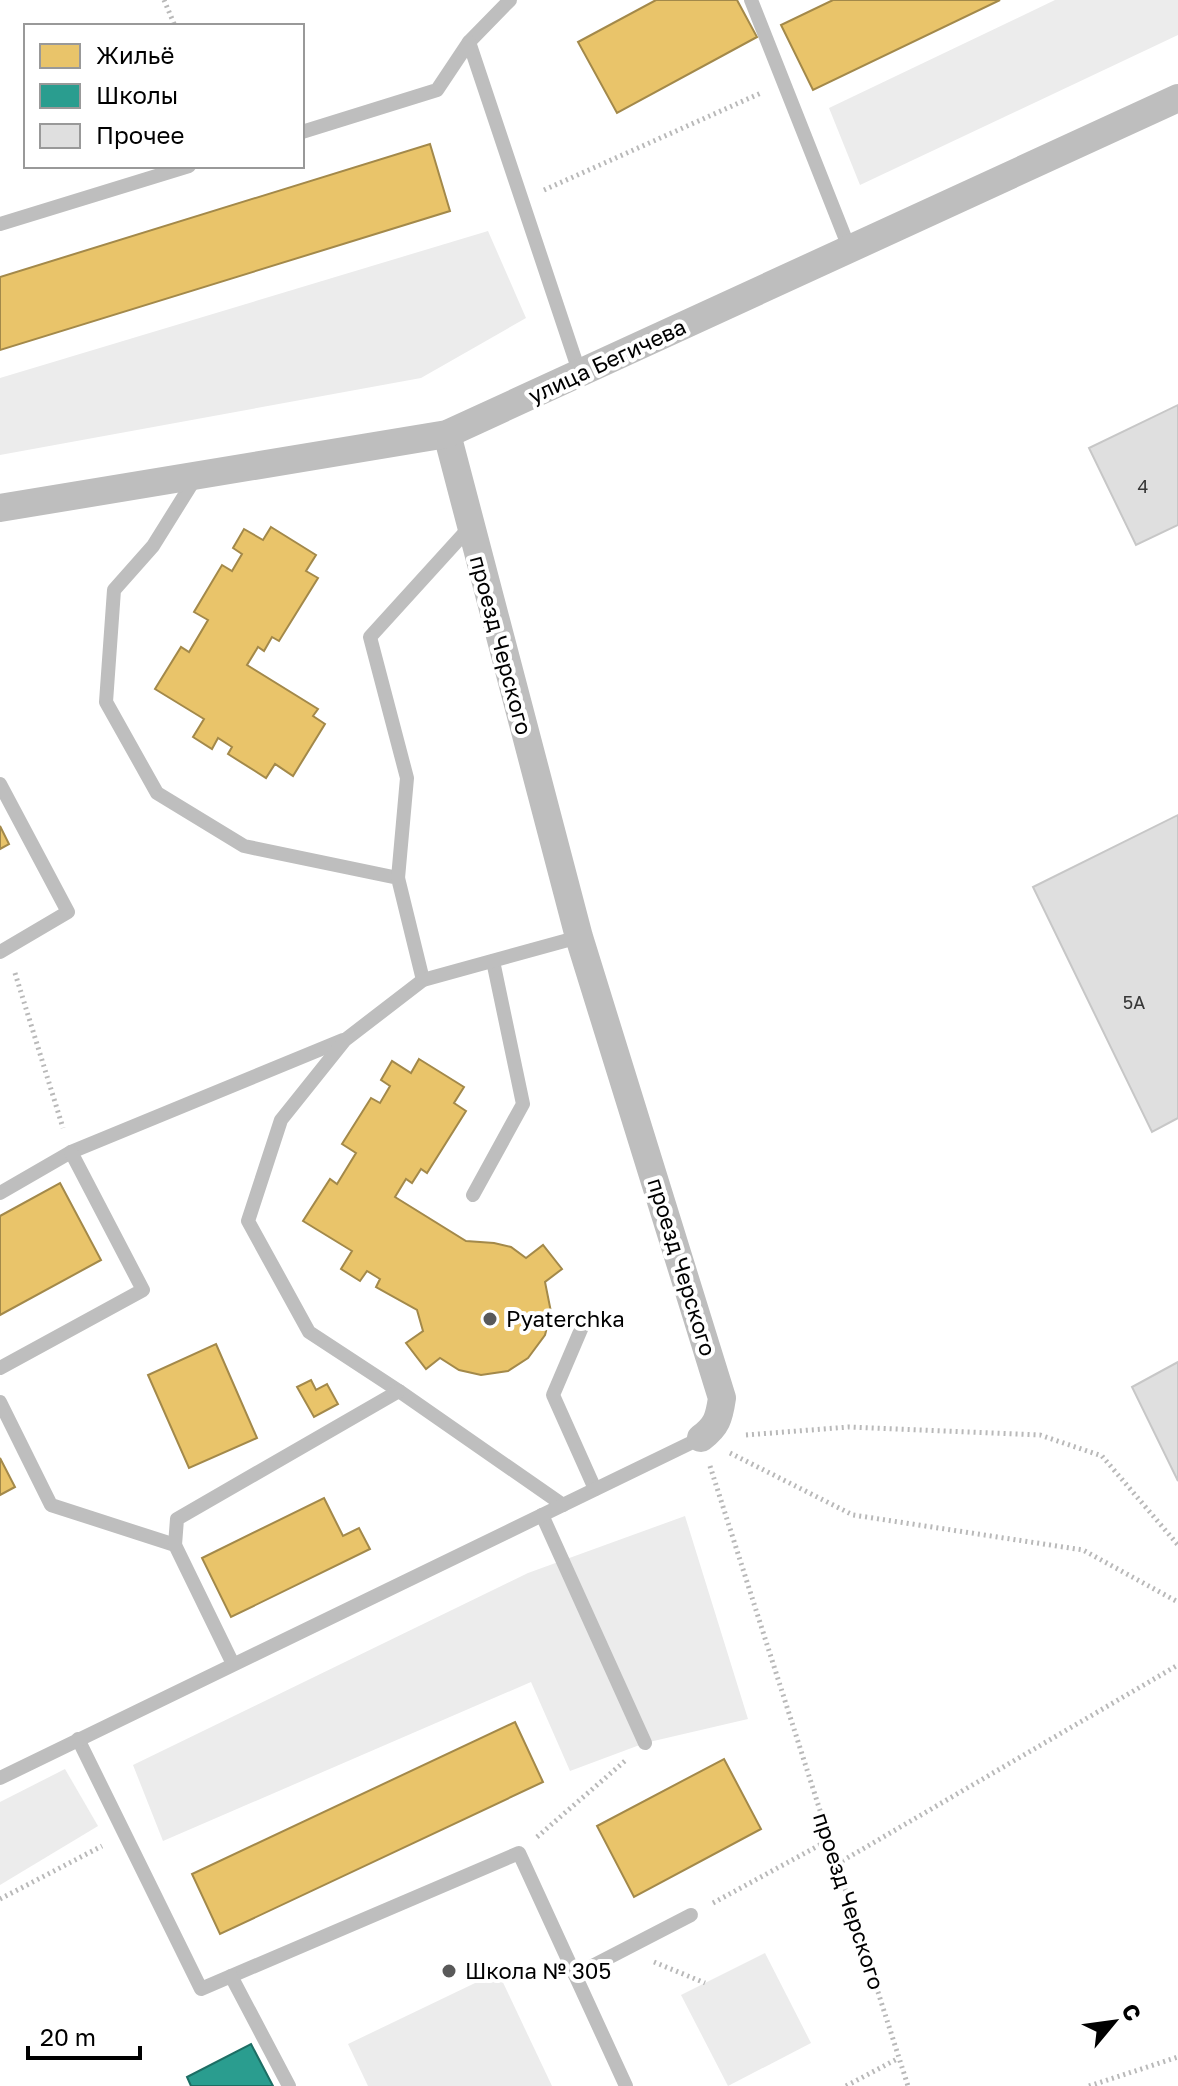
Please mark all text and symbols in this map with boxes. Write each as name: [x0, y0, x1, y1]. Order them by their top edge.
legend: [24, 24, 304, 168]
text: Жильё: [96, 40, 174, 69]
text: Школы: [96, 80, 178, 109]
text: Прочее: [96, 120, 184, 149]
street label: улица Бегичева: [524, 312, 690, 409]
house number: 4: [1138, 475, 1149, 497]
street label: проезд Черского: [465, 552, 538, 738]
house number: 5A: [1123, 991, 1145, 1013]
street label: проезд Черского: [643, 1175, 722, 1359]
place label: Pyaterchka: [506, 1305, 625, 1332]
marker: Pyaterchka: [481, 1310, 499, 1328]
street label: проезд Черского: [808, 1809, 891, 1993]
place label: Школа № 305: [465, 1957, 611, 1984]
marker: Школа № 305: [440, 1962, 458, 1980]
north arrow: [1074, 1982, 1154, 2062]
text: С: [1116, 1999, 1148, 2025]
scale bar: [28, 2010, 140, 2060]
text: 20 m: [40, 2022, 96, 2051]

